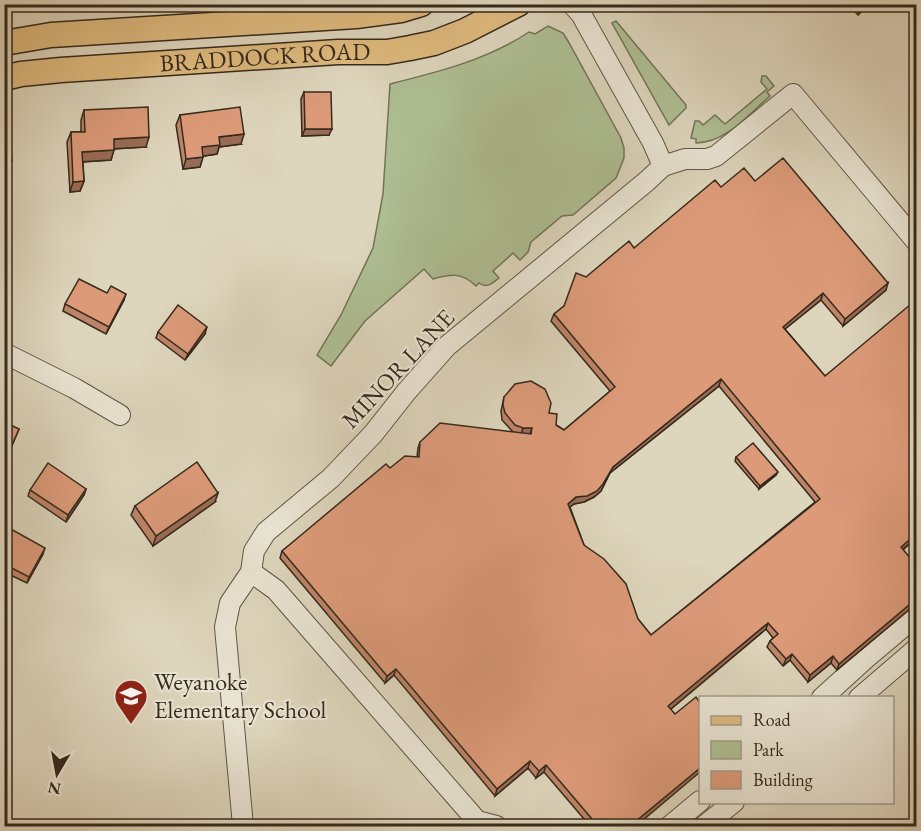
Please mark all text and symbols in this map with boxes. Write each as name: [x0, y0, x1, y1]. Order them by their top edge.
street label: BRADDOCK ROAD: [159, 36, 370, 79]
street label: MINOR LANE: [334, 302, 461, 435]
place label: Weyanoke Elementary School: [154, 666, 326, 725]
school or university icon: Weyanoke Elementary School: [113, 678, 149, 725]
legend: [699, 696, 894, 804]
text: Road: [753, 708, 792, 731]
text: Park: [753, 738, 784, 761]
north arrow: [27, 744, 87, 804]
text: Building: [753, 768, 813, 791]
text: N: [46, 777, 63, 800]

